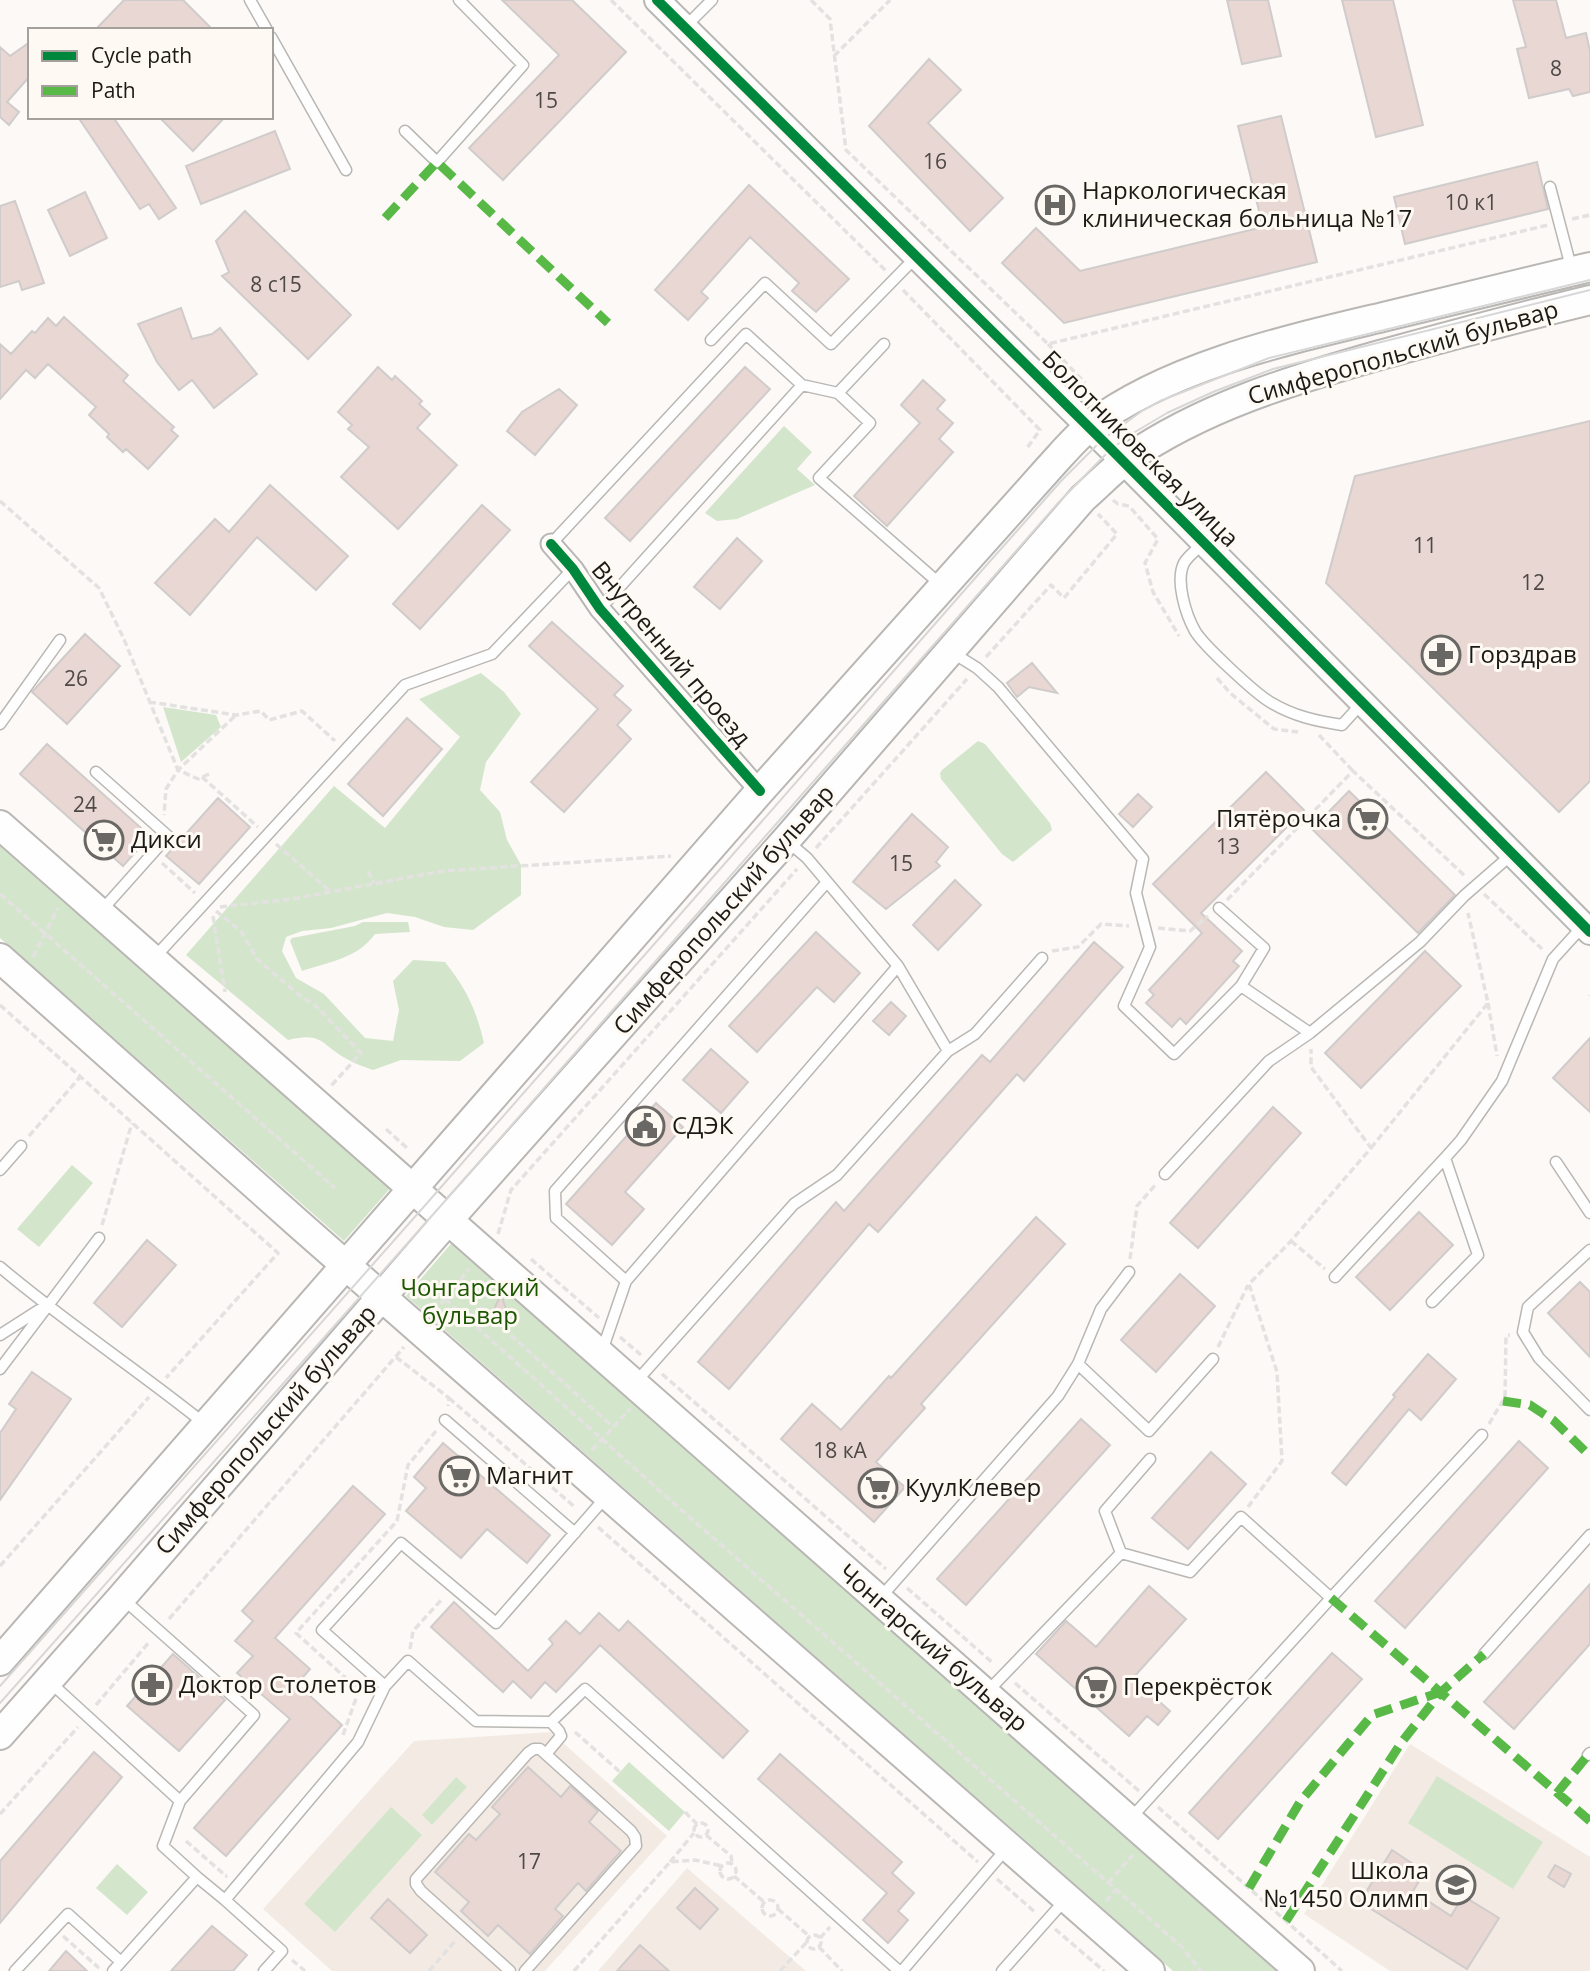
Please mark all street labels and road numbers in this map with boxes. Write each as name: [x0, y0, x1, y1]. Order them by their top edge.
street label: Симферопольский бульвар: [1243, 291, 1562, 412]
street label: Болотниковская улица: [1035, 342, 1247, 554]
street label: Внутренний проезд: [585, 554, 760, 753]
street label: Симферопольский бульвар: [605, 777, 841, 1041]
street label: Симферопольский бульвар: [147, 1297, 383, 1561]
street label: Чонгарский бульвар: [832, 1555, 1036, 1738]

